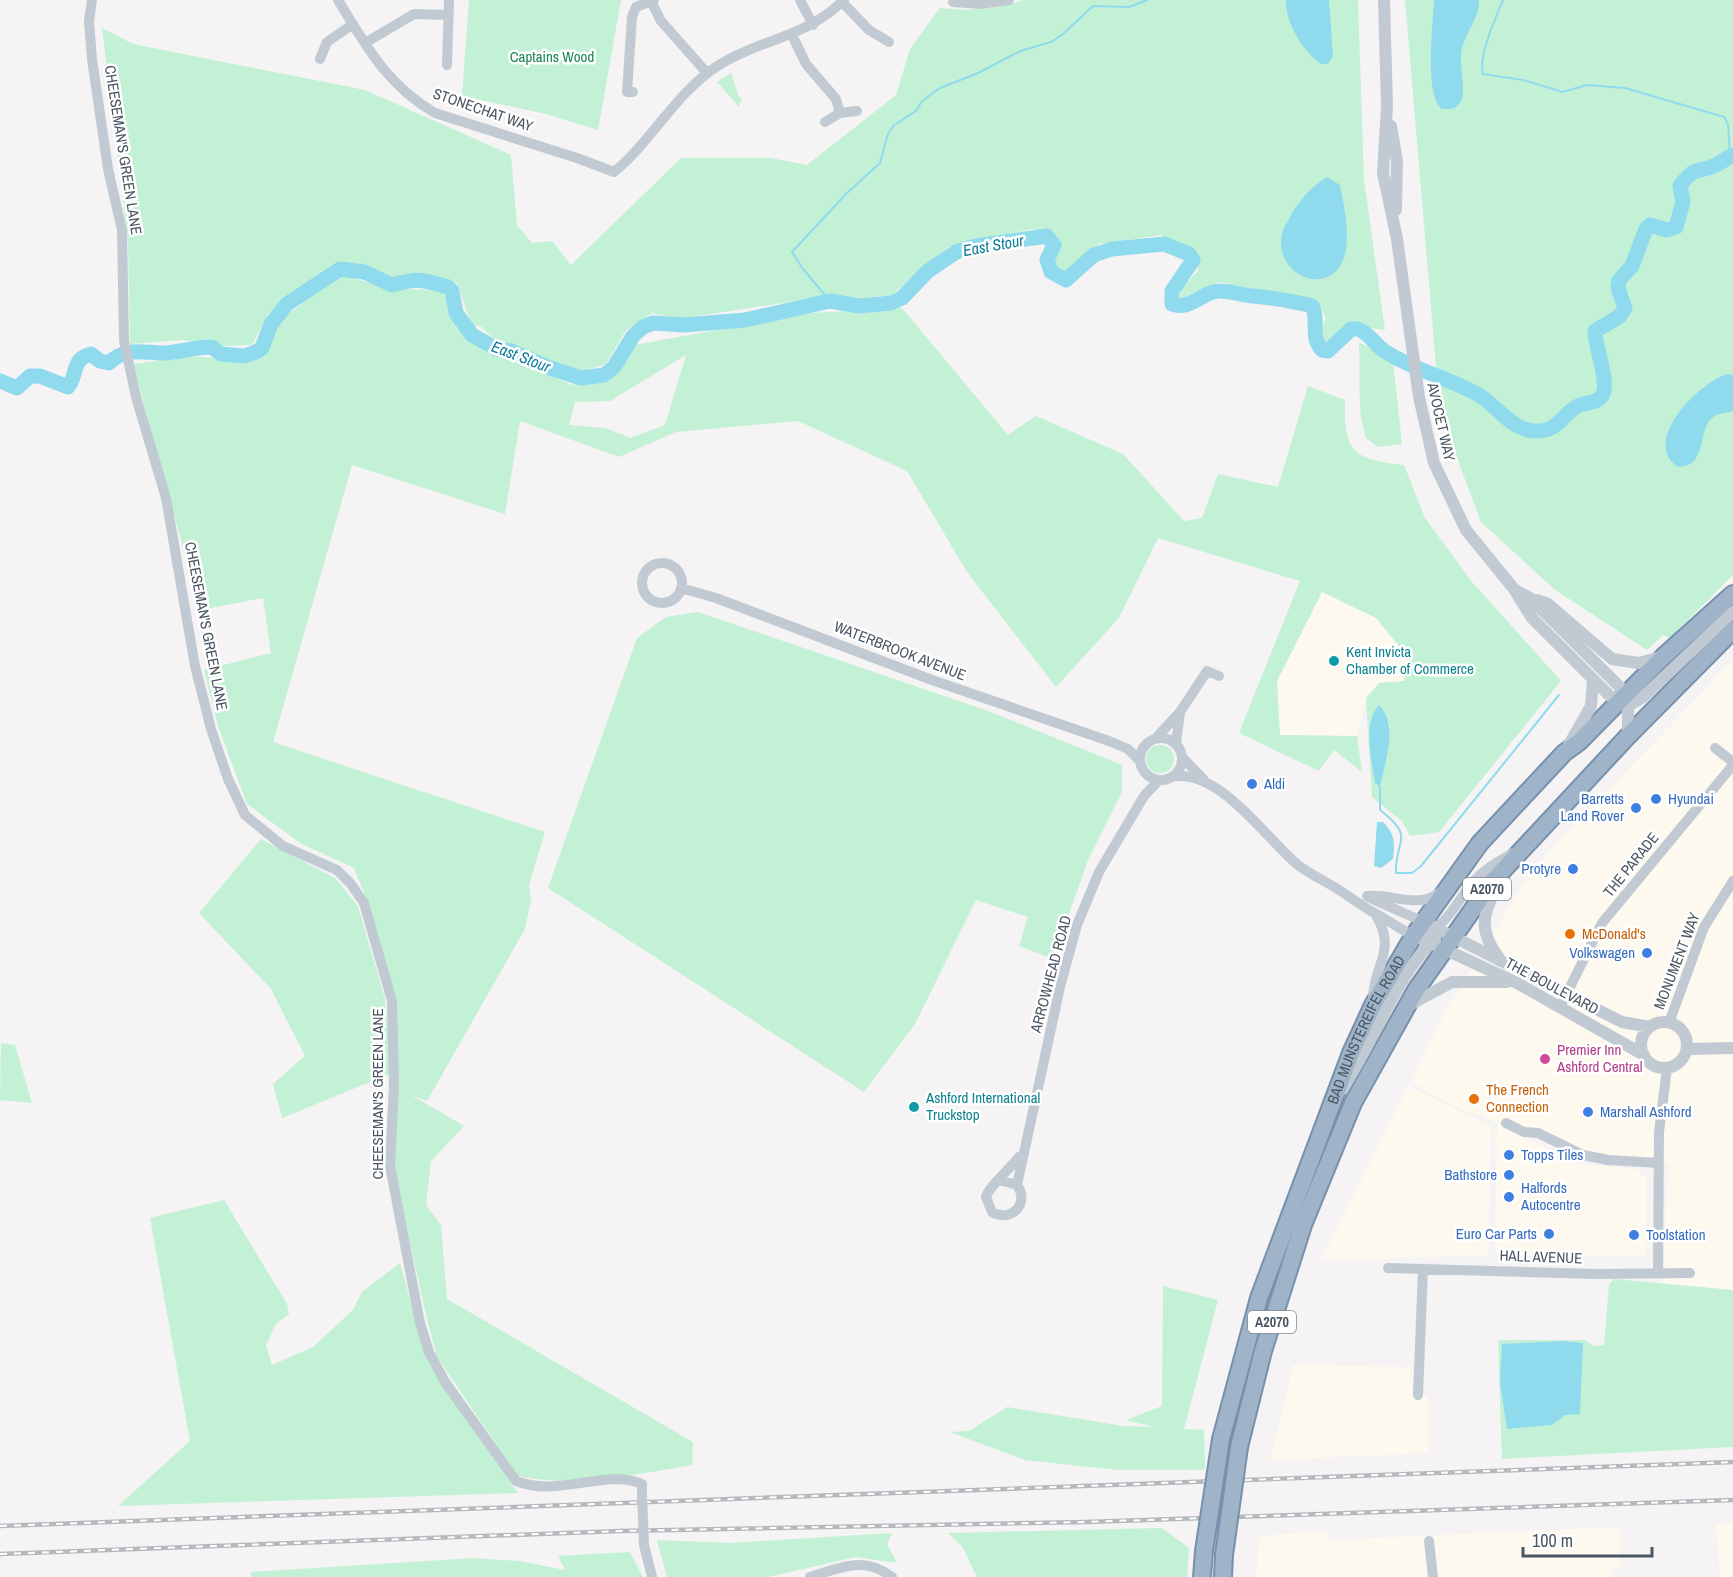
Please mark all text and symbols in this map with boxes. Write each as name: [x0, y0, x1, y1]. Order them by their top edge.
park label: Captains Wood: [510, 46, 594, 67]
street label: CHEESEMAN'S GREEN LANE: [100, 64, 147, 236]
street label: STONECHAT WAY: [430, 83, 537, 137]
water label: East Stour: [961, 229, 1026, 261]
water label: East Stour: [488, 335, 554, 377]
street label: AVOCET WAY: [1422, 380, 1461, 464]
street label: CHEESEMAN'S GREEN LANE: [180, 540, 233, 712]
street label: WATERBROOK AVENUE: [831, 616, 969, 685]
place label: Kent Invicta Chamber of Commerce: [1346, 641, 1474, 679]
marker: Kent Invicta Chamber of Commerce: [1327, 654, 1341, 668]
place label: Aldi: [1263, 773, 1285, 794]
marker: Aldi: [1245, 777, 1259, 791]
place label: Barretts Land Rover: [1560, 788, 1624, 826]
place label: Hyundai: [1668, 788, 1714, 809]
marker: Hyundai: [1649, 792, 1663, 806]
marker: Barretts Land Rover: [1629, 801, 1643, 815]
street label: THE PARADE: [1598, 828, 1663, 901]
place label: Protyre: [1521, 858, 1561, 879]
marker: Protyre: [1566, 862, 1580, 876]
road number: A2070: [1463, 878, 1511, 900]
street label: MONUMENT WAY: [1648, 909, 1705, 1012]
street label: ARROWHEAD ROAD: [1025, 913, 1076, 1036]
place label: McDonald's: [1582, 923, 1646, 944]
marker: McDonald's: [1563, 927, 1577, 941]
place label: Volkswagen: [1569, 942, 1635, 963]
marker: Volkswagen: [1640, 946, 1654, 960]
street label: BAD MUNSTEREIFEL ROAD: [1322, 951, 1410, 1107]
street label: THE BOULEVARD: [1502, 952, 1603, 1019]
street label: CHEESEMAN'S GREEN LANE: [367, 1008, 388, 1180]
place label: Premier Inn Ashford Central: [1556, 1039, 1642, 1077]
marker: Premier Inn Ashford Central: [1538, 1052, 1552, 1066]
place label: The French Connection: [1486, 1079, 1549, 1117]
place label: Ashford International Truckstop: [925, 1087, 1040, 1125]
marker: The French Connection: [1467, 1092, 1481, 1106]
marker: Ashford International Truckstop: [907, 1100, 921, 1114]
place label: Marshall Ashford: [1600, 1101, 1692, 1122]
marker: Marshall Ashford: [1581, 1105, 1595, 1119]
place label: Topps Tiles: [1521, 1144, 1583, 1165]
marker: Topps Tiles: [1502, 1148, 1516, 1162]
place label: Bathstore: [1444, 1164, 1497, 1185]
marker: Bathstore: [1502, 1168, 1516, 1182]
place label: Halfords Autocentre: [1520, 1177, 1581, 1215]
marker: Halfords Autocentre: [1502, 1190, 1516, 1204]
place label: Euro Car Parts: [1456, 1223, 1537, 1244]
place label: Toolstation: [1646, 1224, 1706, 1245]
marker: Euro Car Parts: [1542, 1227, 1556, 1241]
marker: Toolstation: [1627, 1228, 1641, 1242]
street label: HALL AVENUE: [1499, 1245, 1583, 1268]
road number: A2070: [1248, 1311, 1296, 1333]
scale bar: [1523, 1520, 1652, 1558]
text: 100 m: [1532, 1528, 1573, 1553]

